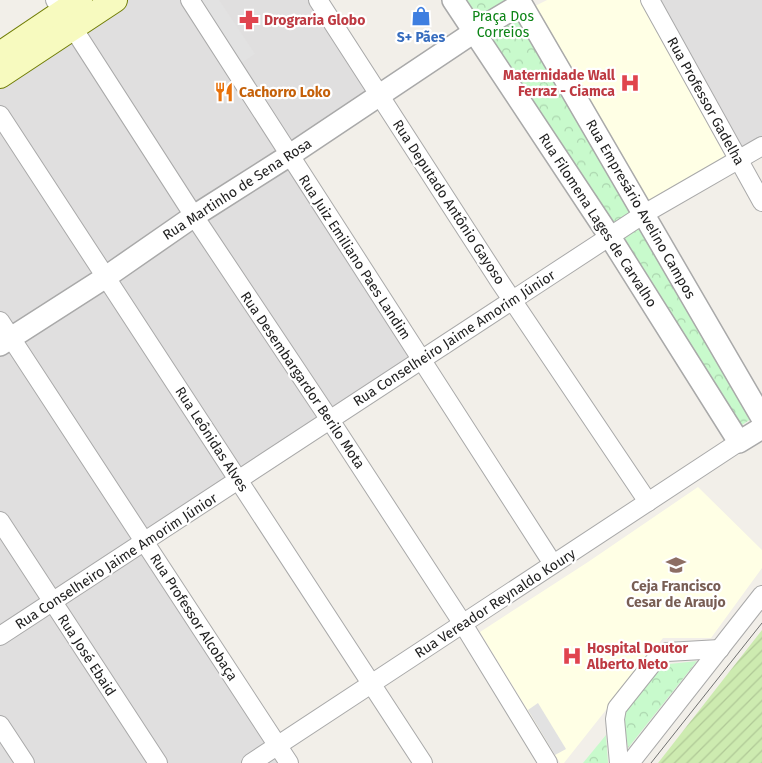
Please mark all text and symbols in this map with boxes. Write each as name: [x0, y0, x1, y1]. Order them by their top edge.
shop icon: S+ Pães: [410, 5, 432, 27]
park label: Praça Dos Correios: [472, 8, 534, 41]
pharmacy icon: Drograria Globo: [238, 9, 260, 31]
place label: Drograria Globo: [264, 12, 365, 29]
place label: S+ Pães: [397, 29, 446, 46]
street label: Rua Professor Gadelha: [663, 34, 748, 168]
place label: Maternidade Wall Ferraz - Ciamca: [503, 67, 616, 100]
hospital icon: Maternidade Wall Ferraz - Ciamca: [619, 72, 641, 94]
restaurant icon: Cachorro Loko: [213, 81, 235, 103]
place label: Cachorro Loko: [239, 84, 331, 101]
street label: Rua Empresário Avelino Campos: [582, 116, 699, 302]
street label: Rua Deputado Antônio Gayoso: [389, 117, 508, 288]
street label: Rua Filomena Lages de Carvalho: [535, 130, 660, 310]
street label: Rua Martinho de Sena Rosa: [160, 135, 315, 244]
street label: Rua Juiz Emiliano Paes Landim: [295, 172, 414, 343]
street label: Rua Conselheiro Jaime Amorim Júnior: [350, 266, 559, 410]
street label: Rua Desembargardor Berilo Mota: [237, 288, 368, 472]
street label: Rua Leônidas Alves: [171, 384, 252, 495]
street label: Rua Conselheiro Jaime Amorim Júnior: [12, 489, 221, 633]
street label: Rua Vereador Reynaldo Koury: [412, 545, 579, 662]
street label: Rua Professor Alcobaça: [146, 551, 241, 684]
school or university icon: Ceja Francisco Cesar de Araujo: [665, 554, 687, 576]
place label: Ceja Francisco Cesar de Araujo: [626, 578, 726, 611]
street label: Rua José Ebaid: [54, 611, 119, 699]
place label: Hospital Doutor Alberto Neto: [586, 640, 688, 673]
hospital icon: Hospital Doutor Alberto Neto: [561, 645, 583, 667]

